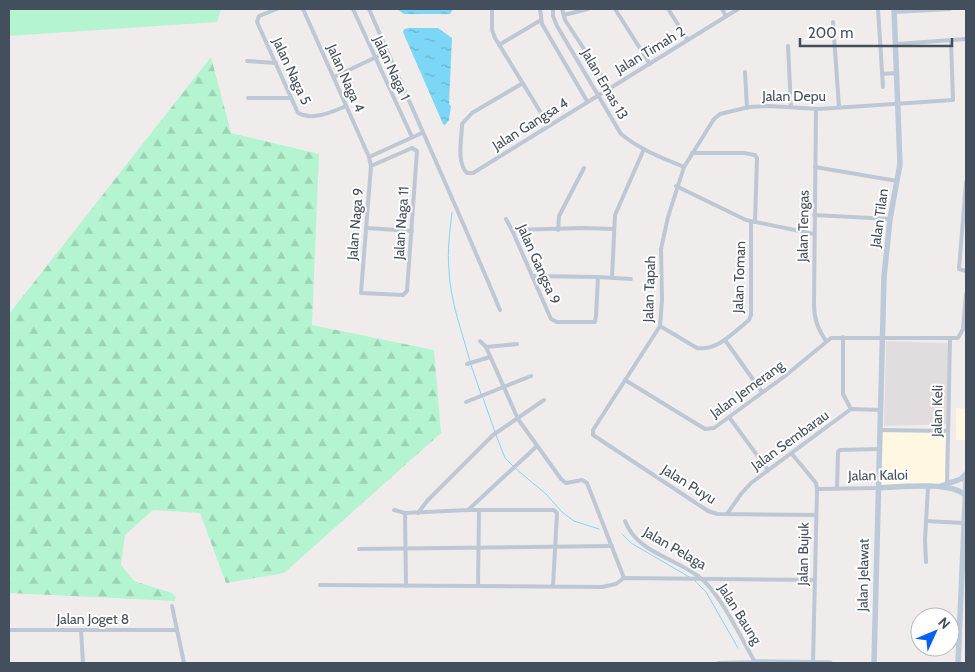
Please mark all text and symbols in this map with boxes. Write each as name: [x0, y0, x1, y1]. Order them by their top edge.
scale bar: [800, 15, 952, 47]
street label: Jalan Timah 2: [611, 22, 688, 78]
text: 200 m: [808, 24, 853, 42]
street label: Jalan Naga 1: [369, 32, 415, 103]
street label: Jalan Naga 5: [268, 34, 315, 107]
street label: Jalan Naga 4: [323, 40, 369, 115]
street label: Jalan Emas 13: [577, 44, 633, 123]
street label: Jalan Depu: [761, 87, 826, 105]
street label: Jalan Gangsa 4: [488, 94, 571, 155]
street label: Jalan Naga 11: [389, 186, 413, 261]
street label: Jalan Naga 9: [343, 187, 367, 262]
street label: Jalan Tilan: [866, 187, 892, 250]
street label: Jalan Tengas: [793, 190, 813, 263]
street label: Jalan Gangsa 9: [513, 220, 565, 307]
street label: Jalan Toman: [729, 241, 749, 314]
street label: Jalan Tapah: [639, 255, 659, 324]
street label: Jalan Jemerang: [706, 356, 788, 422]
street label: Jalan Keli: [928, 385, 946, 438]
street label: Jalan Sembarau: [747, 406, 832, 475]
street label: Jalan Puyu: [658, 460, 720, 508]
street label: Jalan Kaloi: [847, 465, 908, 485]
street label: Jalan Bujuk: [793, 521, 813, 587]
street label: Jalan Pelaga: [639, 522, 710, 573]
street label: Jalan Jelawat: [853, 538, 873, 613]
street label: Jalan Baung: [714, 579, 766, 649]
north arrow: [910, 607, 960, 657]
street label: Jalan Joget 8: [56, 610, 129, 628]
text: N: [934, 613, 954, 633]

